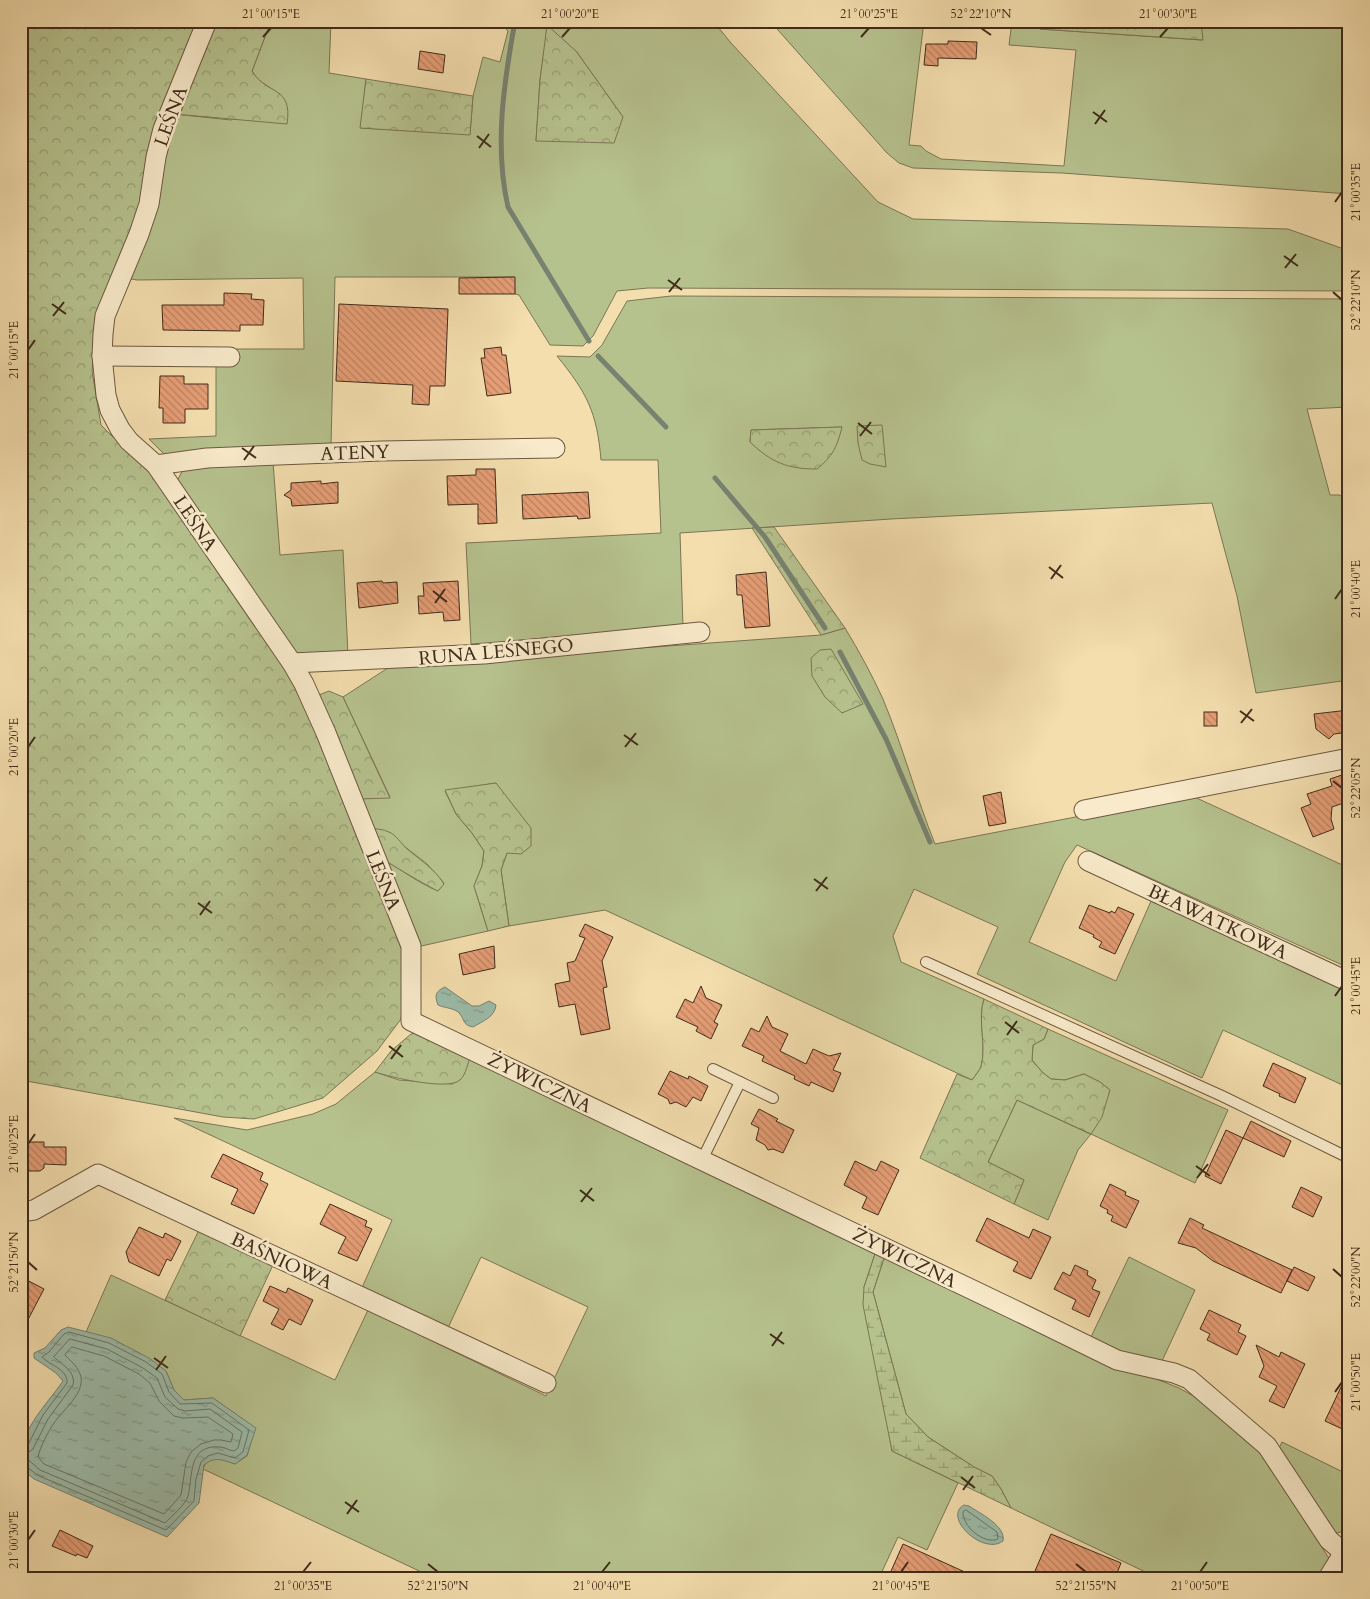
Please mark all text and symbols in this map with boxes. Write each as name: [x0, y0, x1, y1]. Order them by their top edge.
text: 21°00'15"E: [242, 6, 300, 22]
text: 21°00'20"E: [541, 6, 599, 22]
text: 21°00'25"E: [840, 6, 898, 22]
text: 52°22'10"N: [951, 6, 1012, 22]
text: 21°00'30"E: [1139, 6, 1197, 22]
street label: LEŚNA: [148, 82, 194, 150]
text: 21°00'35"E: [1348, 163, 1364, 221]
text: 52°22'10"N: [1348, 269, 1364, 330]
text: 21°00'15"E: [6, 321, 22, 379]
street label: ATENY: [320, 439, 391, 467]
street label: LEŚNA: [167, 490, 224, 557]
text: 21°00'40"E: [1348, 560, 1364, 618]
street label: RUNA LEŚNEGO: [417, 632, 575, 672]
text: 21°00'20"E: [6, 718, 22, 776]
text: 52°22'05"N: [1348, 757, 1364, 818]
street label: LEŚNA: [359, 847, 407, 915]
street label: BŁAWATKOWA: [1143, 878, 1292, 966]
text: 21°00'45"E: [1348, 957, 1364, 1015]
street label: ŻYWICZNA: [483, 1046, 596, 1120]
text: 21°00'25"E: [6, 1115, 22, 1173]
street label: ŻYWICZNA: [848, 1221, 961, 1295]
street label: BAŚNIOWA: [226, 1226, 337, 1296]
text: 52°21'50"N: [6, 1231, 22, 1292]
text: 52°22'00"N: [1348, 1246, 1364, 1307]
text: 21°00'50"E: [1348, 1353, 1364, 1411]
text: 21°00'30"E: [6, 1511, 22, 1569]
text: 21°00'35"E: [274, 1578, 332, 1594]
text: 52°21'50"N: [408, 1578, 469, 1594]
text: 21°00'40"E: [573, 1578, 631, 1594]
text: 21°00'45"E: [872, 1578, 930, 1594]
text: 52°21'55"N: [1056, 1578, 1117, 1594]
text: 21°00'50"E: [1171, 1578, 1229, 1594]

